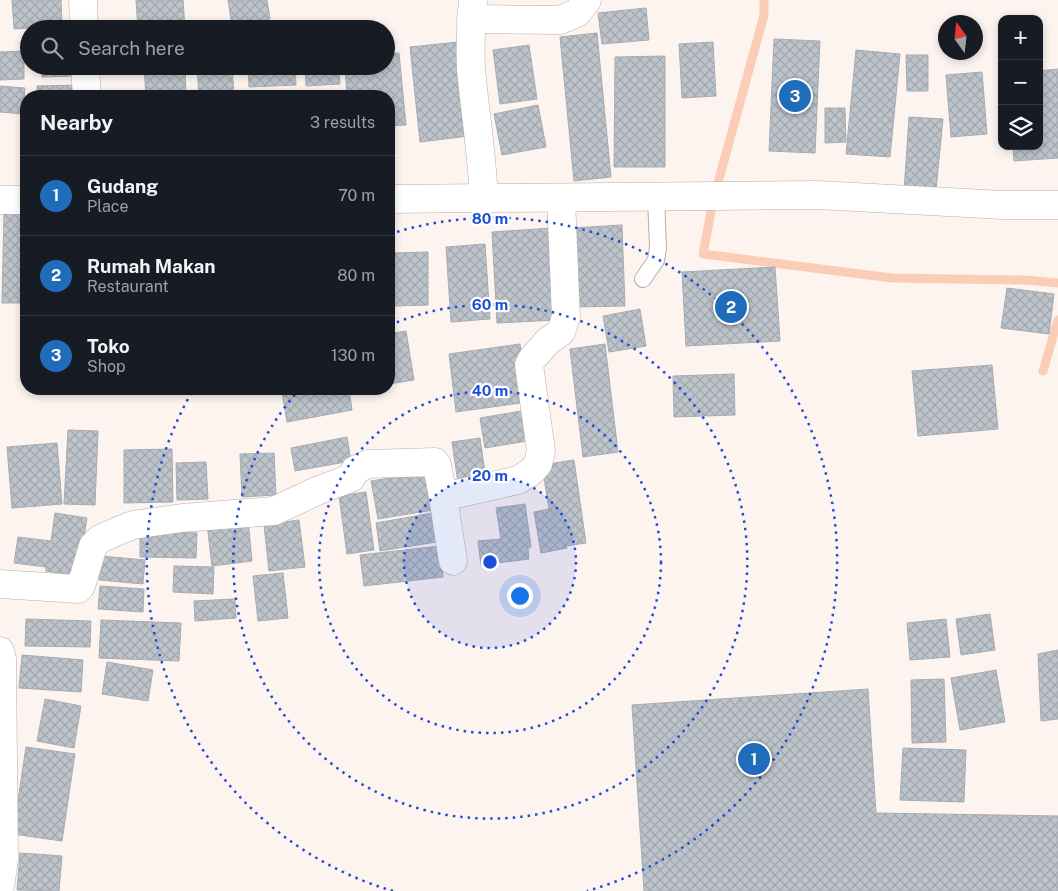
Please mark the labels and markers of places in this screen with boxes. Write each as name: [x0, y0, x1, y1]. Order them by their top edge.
pin: 3: [779, 77, 811, 115]
pin: 2: [715, 288, 747, 326]
centre of rings: [481, 553, 499, 571]
pin: 1: [738, 740, 770, 778]

